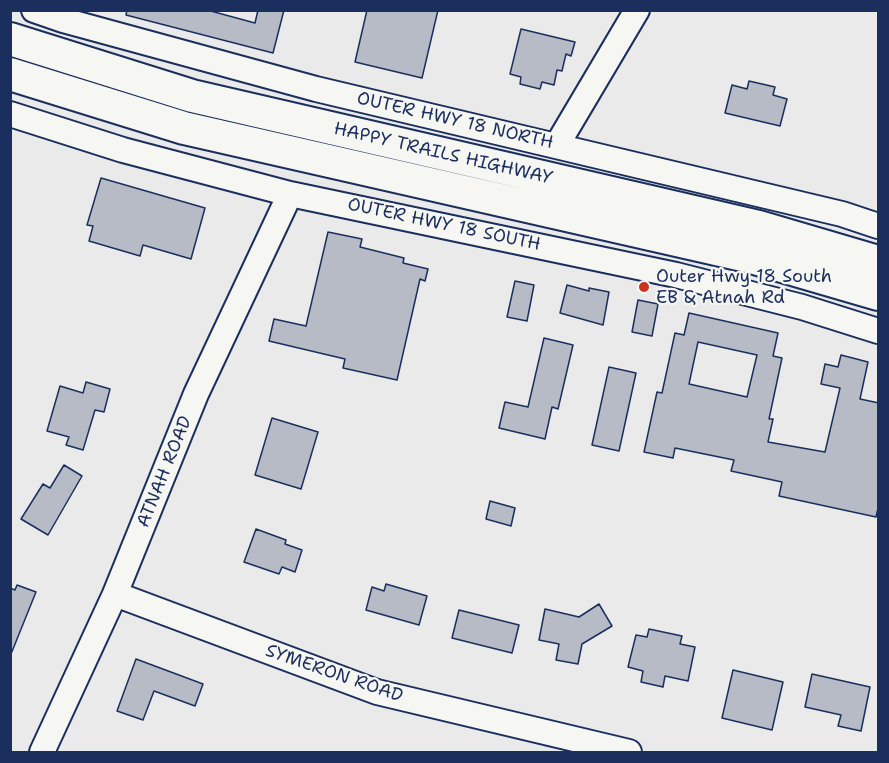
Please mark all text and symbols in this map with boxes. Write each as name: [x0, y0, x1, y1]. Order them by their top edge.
street label: OUTER HWY 18 NORTH: [355, 88, 555, 154]
street label: HAPPY TRAILS HIGHWAY: [332, 118, 554, 190]
street label: OUTER HWY 18 SOUTH: [346, 194, 542, 256]
place label: Outer Hwy 18 South EB & Atnah Rd: [656, 266, 832, 308]
marker: Outer Hwy 18 South EB & Atnah Rd: [637, 280, 651, 294]
street label: ATNAH ROAD: [133, 413, 197, 531]
street label: SYMERON ROAD: [262, 640, 406, 708]

